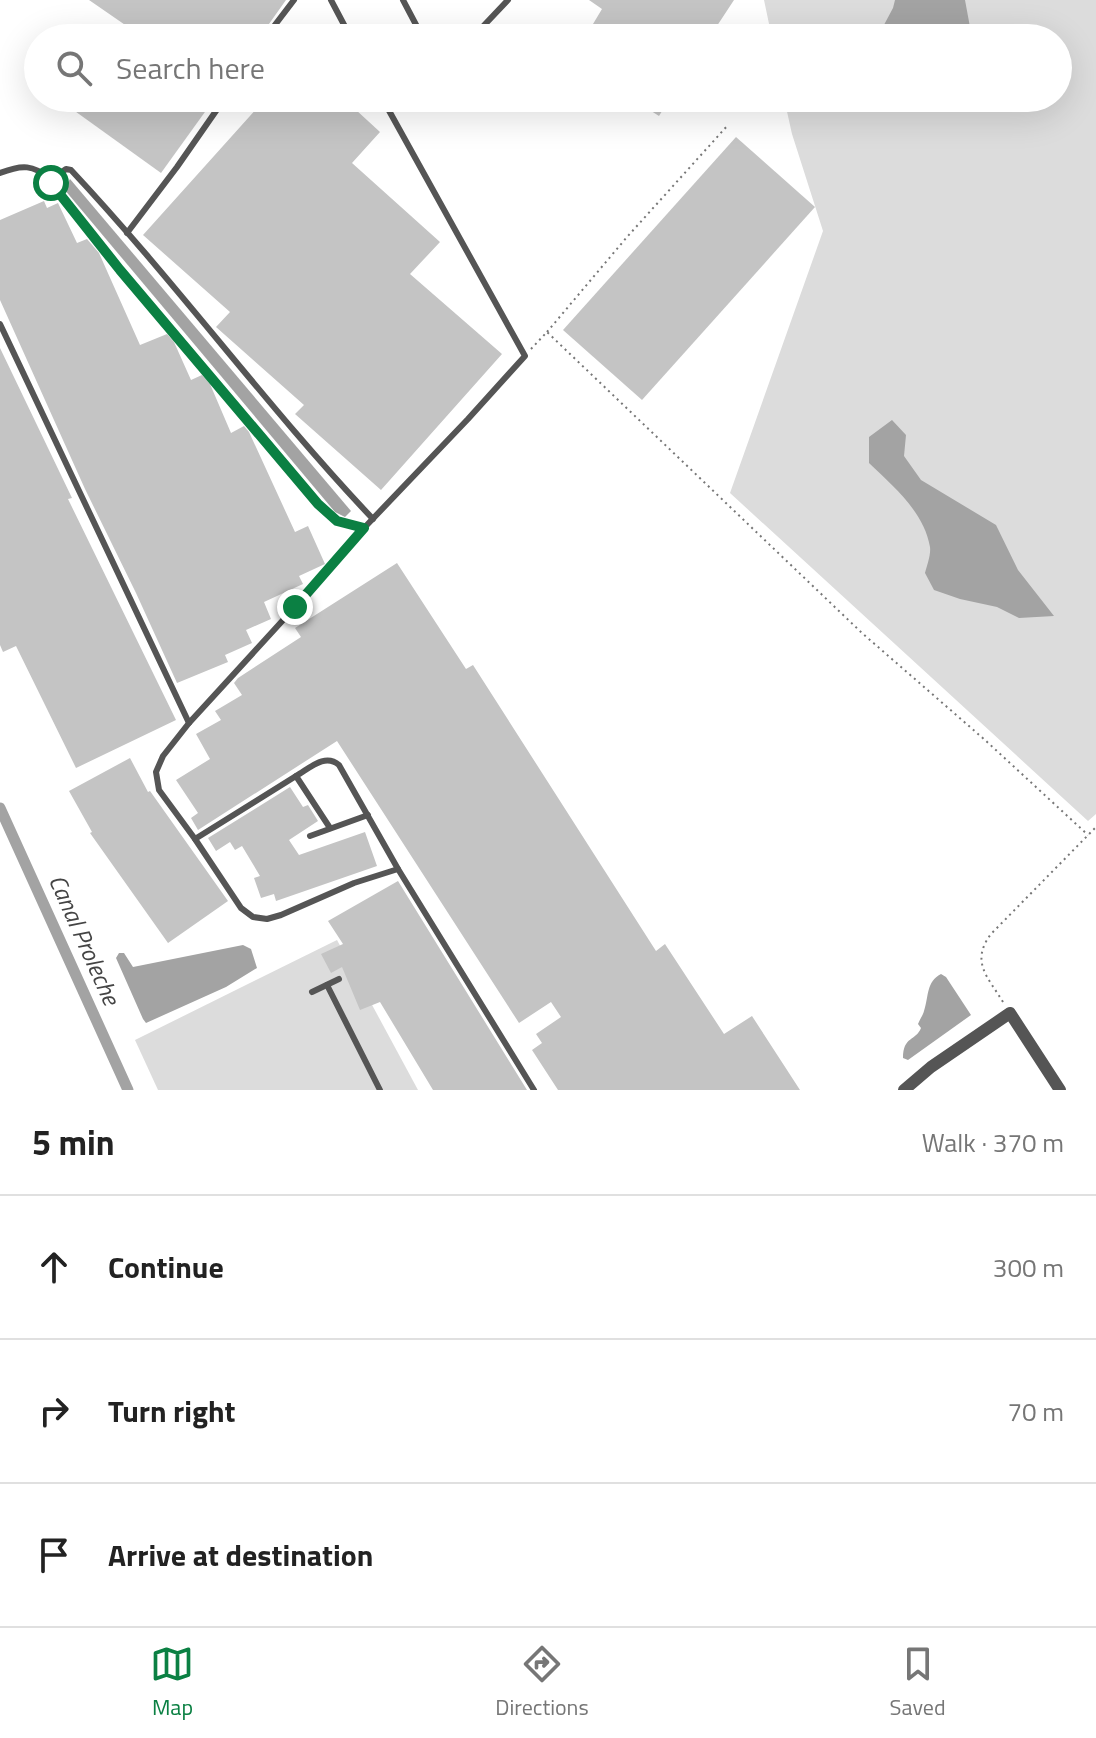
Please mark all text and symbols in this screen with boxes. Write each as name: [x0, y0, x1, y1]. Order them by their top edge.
search box: [24, 24, 1072, 112]
text: Search here: [116, 45, 265, 91]
icon: search: [52, 46, 96, 90]
route start: [33, 165, 69, 201]
route end: [277, 589, 313, 625]
water label: Canal Proleche: [40, 869, 131, 1012]
text: 5 min: [32, 1116, 115, 1168]
text: Walk · 370 m: [922, 1123, 1064, 1162]
text: Continue: [108, 1244, 224, 1290]
icon: ahead: [32, 1245, 76, 1289]
text: 300 m: [993, 1248, 1064, 1287]
text: Turn right: [108, 1388, 236, 1434]
icon: right: [32, 1389, 76, 1433]
text: 70 m: [1007, 1392, 1064, 1431]
text: Arrive at destination: [108, 1532, 373, 1578]
icon: arrive: [32, 1533, 76, 1577]
tab: Map: [150, 1642, 194, 1724]
tab: Directions: [495, 1642, 589, 1724]
tab: Saved: [890, 1642, 946, 1724]

